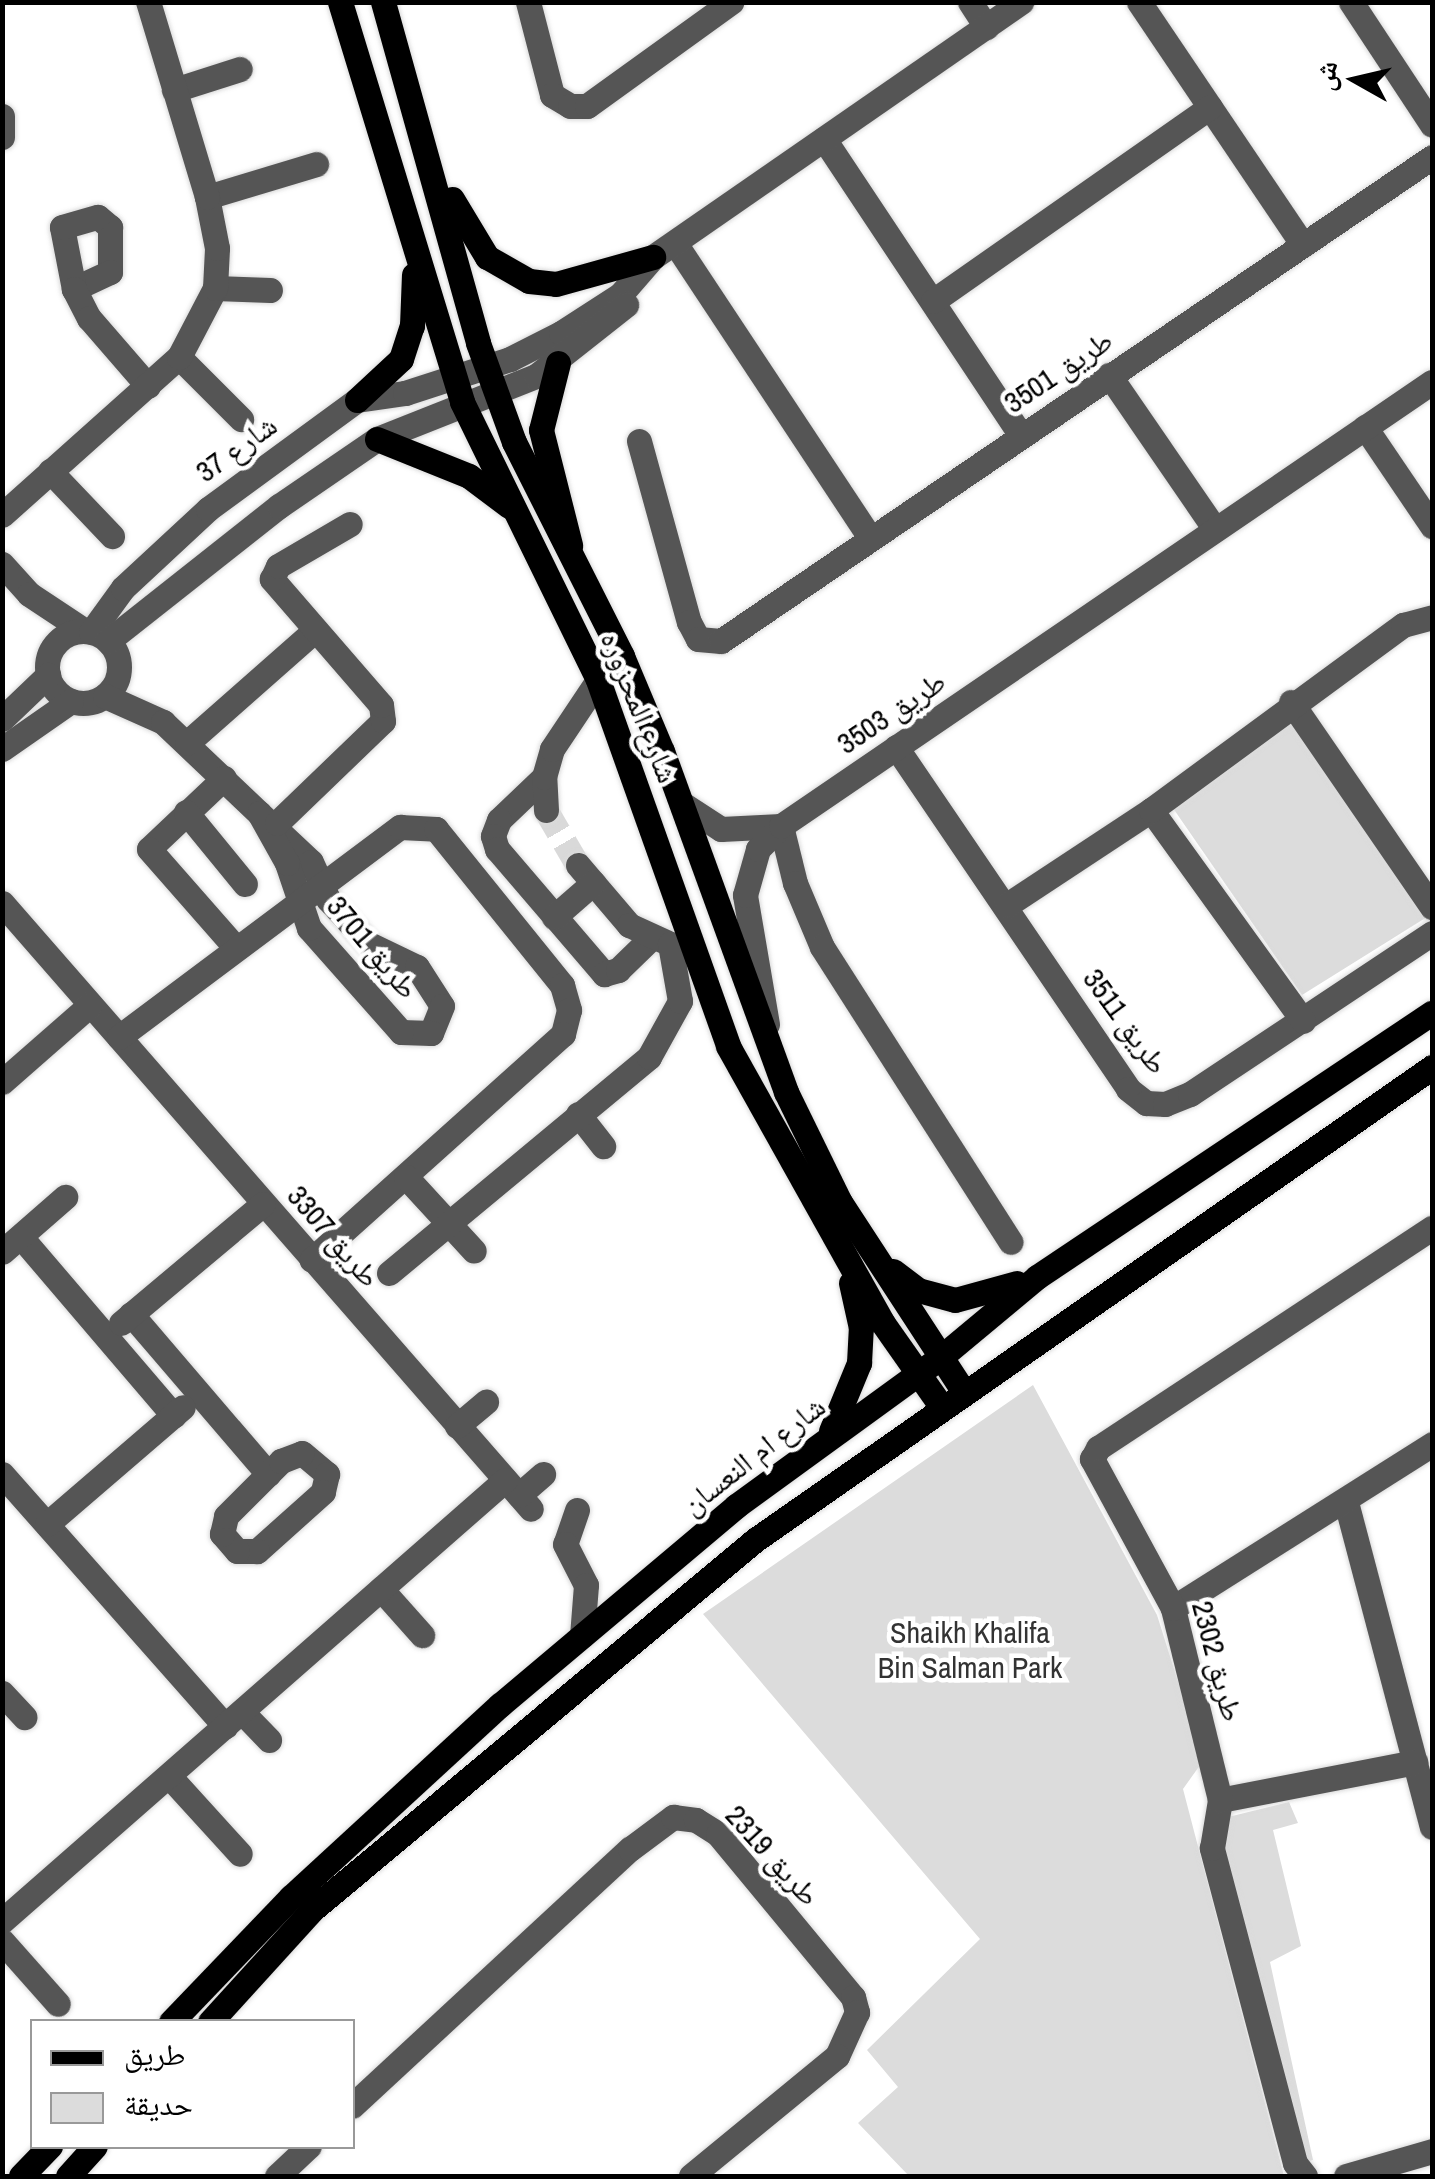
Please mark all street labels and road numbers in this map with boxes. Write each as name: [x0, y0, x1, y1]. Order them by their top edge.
street label: طريق 3501: [997, 322, 1119, 420]
street label: شارع 37: [189, 407, 283, 489]
street label: شارع المحزوره: [593, 626, 687, 788]
street label: طريق 3503: [830, 663, 952, 761]
street label: طريق 3701: [320, 888, 426, 1006]
street label: طريق 3511: [1076, 961, 1176, 1081]
street label: طريق 3307: [280, 1178, 388, 1294]
street label: شارع ام النعسان: [674, 1388, 832, 1522]
street label: طريق 2302: [1185, 1597, 1251, 1725]
street label: طريق 2319: [718, 1797, 828, 1913]

